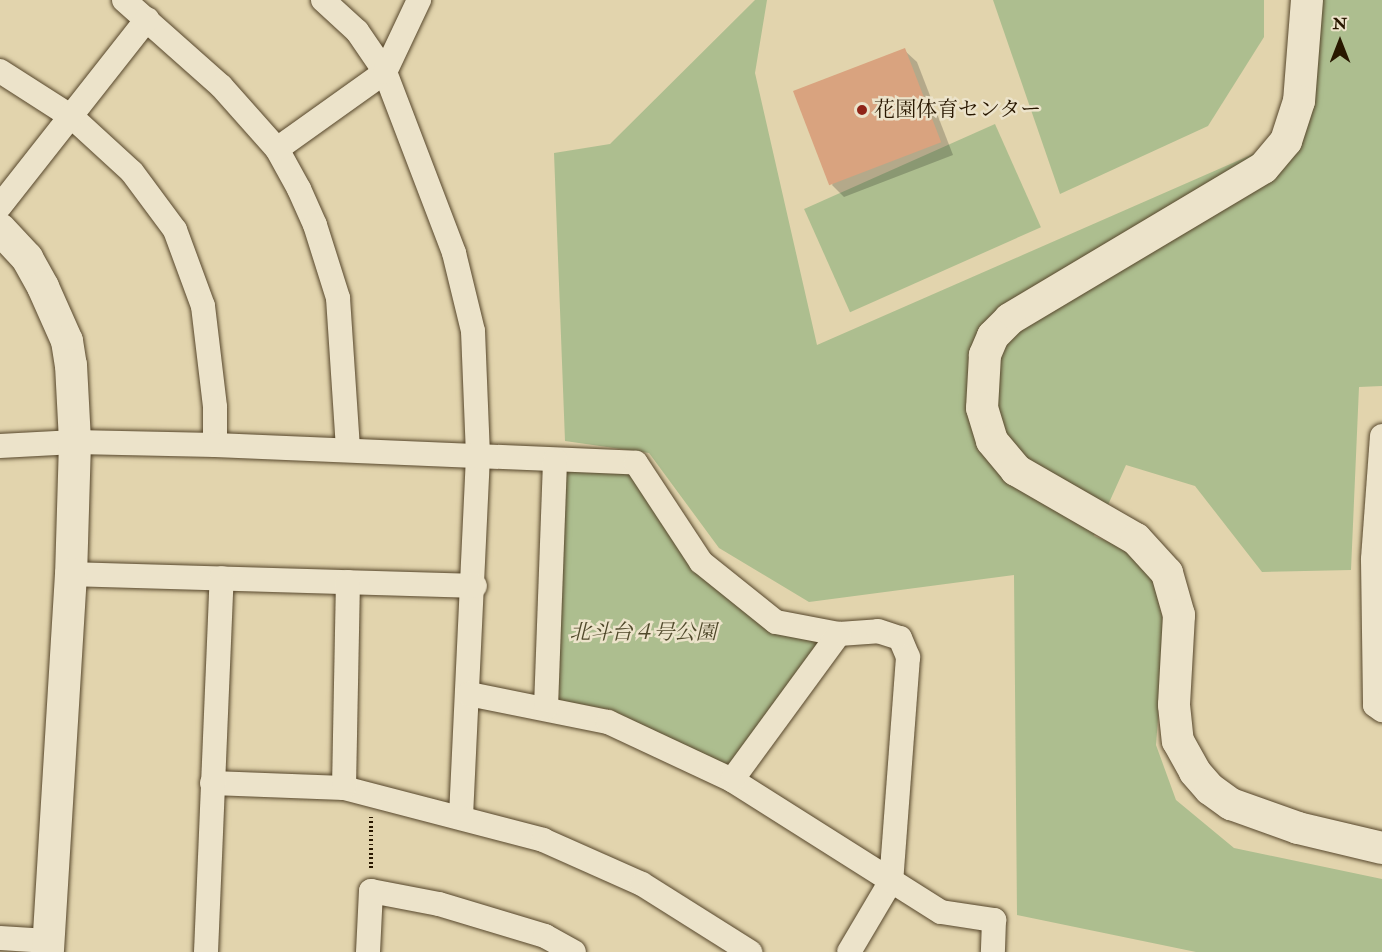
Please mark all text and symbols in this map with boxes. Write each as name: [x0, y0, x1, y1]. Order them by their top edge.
north arrow: [1310, 12, 1370, 72]
text: N: [1333, 14, 1347, 34]
place label: 花園体育センター: [874, 97, 1042, 123]
marker: 花園体育センター: [855, 103, 869, 117]
park label: 北斗台４号公園: [570, 620, 716, 646]

